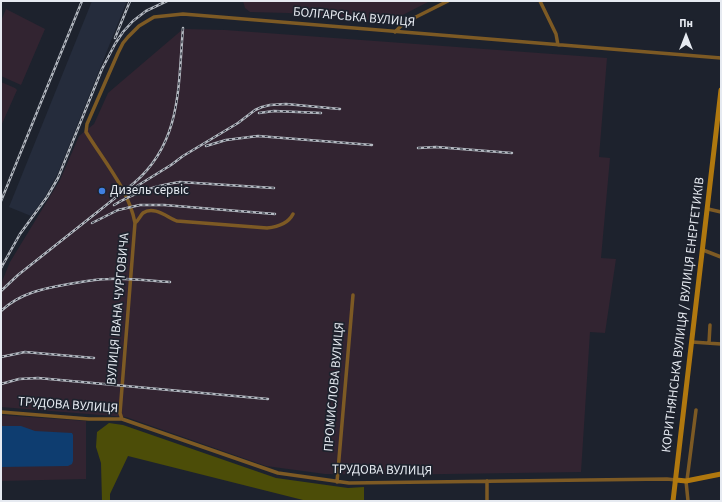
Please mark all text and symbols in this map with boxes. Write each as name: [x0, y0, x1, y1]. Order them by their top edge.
street label: БОЛГАРСЬКА ВУЛИЦЯ: [292, 5, 416, 31]
north arrow: [666, 16, 706, 56]
text: Пн: [679, 16, 693, 31]
street label: КОРИТНЯНСЬКА ВУЛИЦЯ / ВУЛИЦЯ ЕНЕРГЕТИКІВ: [659, 176, 709, 454]
place label: Дизель сервіс: [110, 183, 189, 199]
marker: Дизель сервіс: [97, 186, 107, 196]
street label: ВУЛИЦЯ ІВАНА ЧУРГОВИЧА: [105, 232, 133, 386]
street label: ПРОМИСЛОВА ВУЛИЦЯ: [322, 322, 348, 452]
street label: ТРУДОВА ВУЛИЦЯ: [17, 395, 119, 417]
street label: ТРУДОВА ВУЛИЦЯ: [332, 462, 432, 480]

